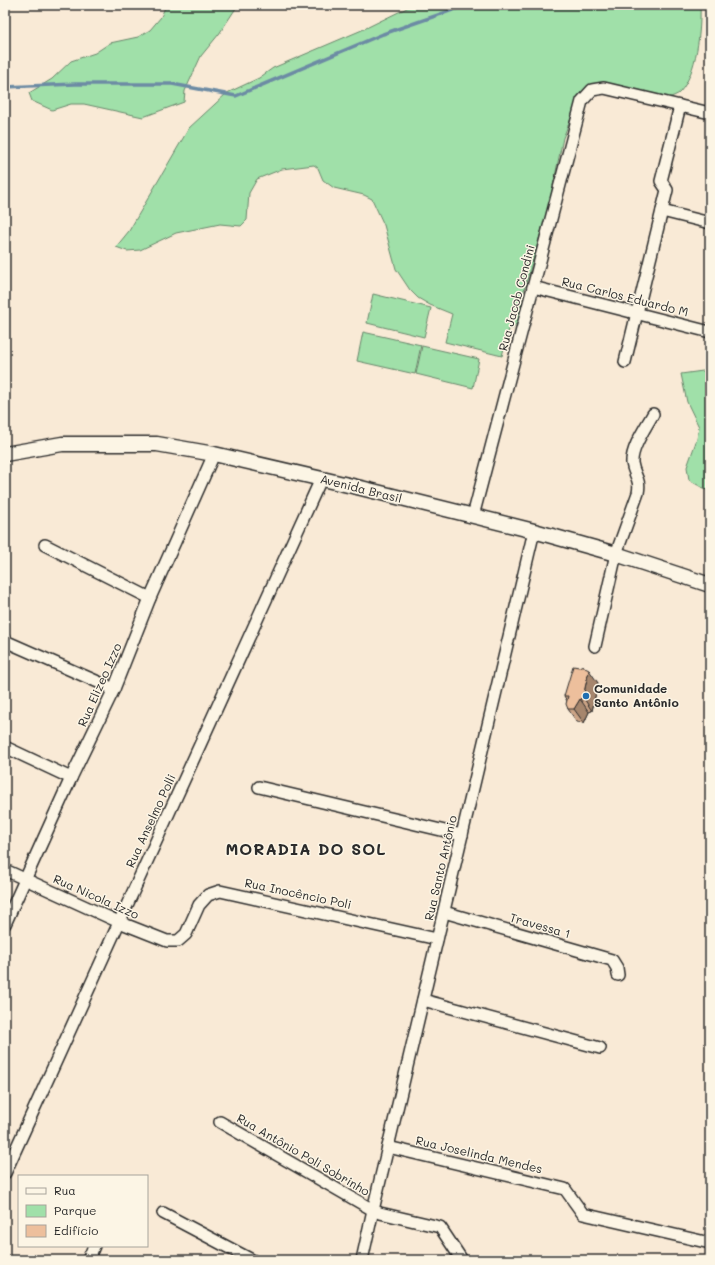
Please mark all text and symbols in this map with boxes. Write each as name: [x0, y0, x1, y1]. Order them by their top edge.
street label: Rua Jacob Condini: [494, 243, 538, 353]
street label: Rua Carlos Eduardo M: [560, 273, 690, 320]
street label: Avenida Brasil: [319, 470, 404, 506]
street label: Rua Elizeo Izzo: [73, 640, 125, 729]
place label: Comunidade Santo Antônio: [594, 680, 679, 710]
marker: Comunidade Santo Antônio: [581, 691, 591, 701]
street label: Rua Anselmo Polli: [121, 771, 179, 870]
street label: Rua Santo Antônio: [420, 814, 460, 922]
district label: MORADIA DO SOL: [225, 838, 387, 859]
street label: Rua Nicola Izzo: [51, 870, 142, 922]
street label: Rua Inocêncio Poli: [243, 874, 353, 912]
street label: Travessa 1: [508, 909, 572, 941]
street label: Rua Antônio Poli Sobrinho: [234, 1109, 373, 1199]
street label: Rua Joselinda Mendes: [414, 1132, 544, 1176]
legend: [18, 1175, 148, 1247]
text: Rua: [54, 1182, 76, 1198]
text: Parque: [54, 1202, 97, 1218]
text: Edifício: [54, 1222, 98, 1238]

